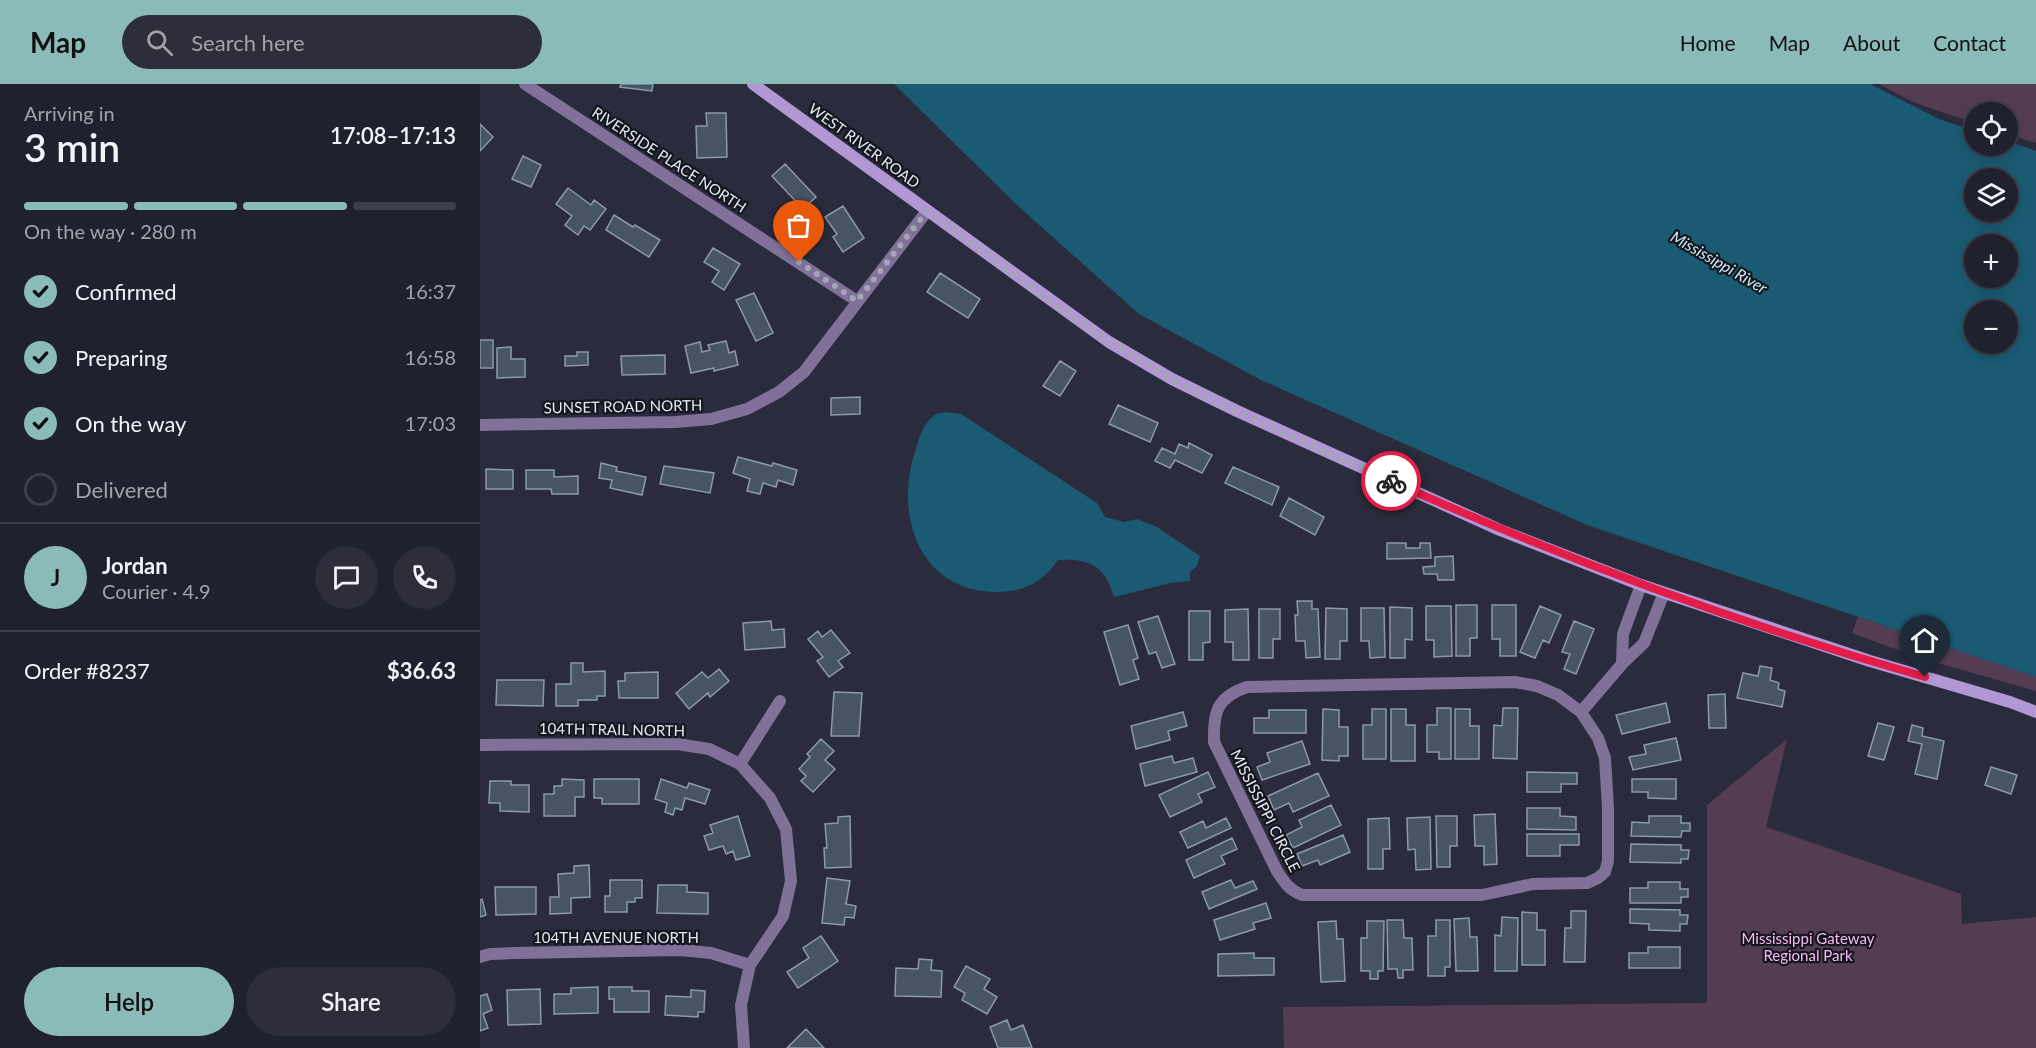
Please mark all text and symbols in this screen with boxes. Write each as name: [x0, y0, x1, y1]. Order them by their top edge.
search box: [122, 15, 542, 69]
text: Map: [30, 25, 86, 59]
icon: search: [143, 26, 176, 59]
text: Search here: [191, 29, 305, 56]
text: Home: [1680, 30, 1736, 55]
text: Map: [1769, 30, 1810, 55]
text: About: [1843, 30, 1900, 55]
text: Contact: [1933, 30, 2006, 55]
street label: WEST RIVER ROAD: [806, 99, 924, 192]
text: Arriving in: [24, 101, 115, 125]
map controls: [1964, 102, 2018, 354]
button: locate: [1964, 102, 2018, 156]
street label: RIVERSIDE PLACE NORTH: [589, 103, 750, 216]
text: 17:08–17:13: [330, 122, 456, 149]
text: 3 min: [24, 124, 120, 170]
button: layers: [1964, 168, 2018, 222]
pin: [773, 200, 824, 262]
icon: bag: [782, 209, 815, 242]
text: On the way · 280 m: [24, 219, 197, 243]
water label: Mississippi River: [1668, 226, 1771, 297]
button: +: [1964, 234, 2018, 288]
icon: check: [24, 275, 57, 308]
text: Confirmed: [75, 278, 177, 305]
text: 16:37: [405, 279, 456, 303]
button: −: [1964, 300, 2018, 354]
icon: check: [24, 341, 57, 374]
text: Preparing: [75, 344, 167, 371]
text: 16:58: [405, 345, 456, 369]
street label: SUNSET ROAD NORTH: [543, 396, 703, 416]
icon: check: [24, 407, 57, 440]
text: On the way: [75, 410, 186, 437]
text: 17:03: [405, 411, 456, 435]
courier: [1361, 451, 1421, 511]
icon: bike: [1375, 465, 1408, 498]
text: Delivered: [75, 476, 168, 503]
button: chat: [315, 546, 378, 609]
button: phone: [393, 546, 456, 609]
text: Jordan: [102, 552, 168, 579]
text: J: [51, 564, 60, 591]
text: Courier · 4.9: [102, 579, 211, 603]
pin: [1899, 615, 1950, 677]
icon: home: [1908, 624, 1941, 657]
text: Order #8237: [24, 657, 150, 684]
text: $36.63: [387, 657, 456, 684]
street label: 104TH TRAIL NORTH: [539, 719, 685, 739]
street label: MISSISSIPPI CIRCLE: [1227, 746, 1305, 875]
street label: 104TH AVENUE NORTH: [533, 928, 699, 946]
park label: Mississippi Gateway Regional Park: [1741, 929, 1875, 964]
button: Help: [24, 967, 234, 1036]
button: Share: [246, 967, 456, 1036]

